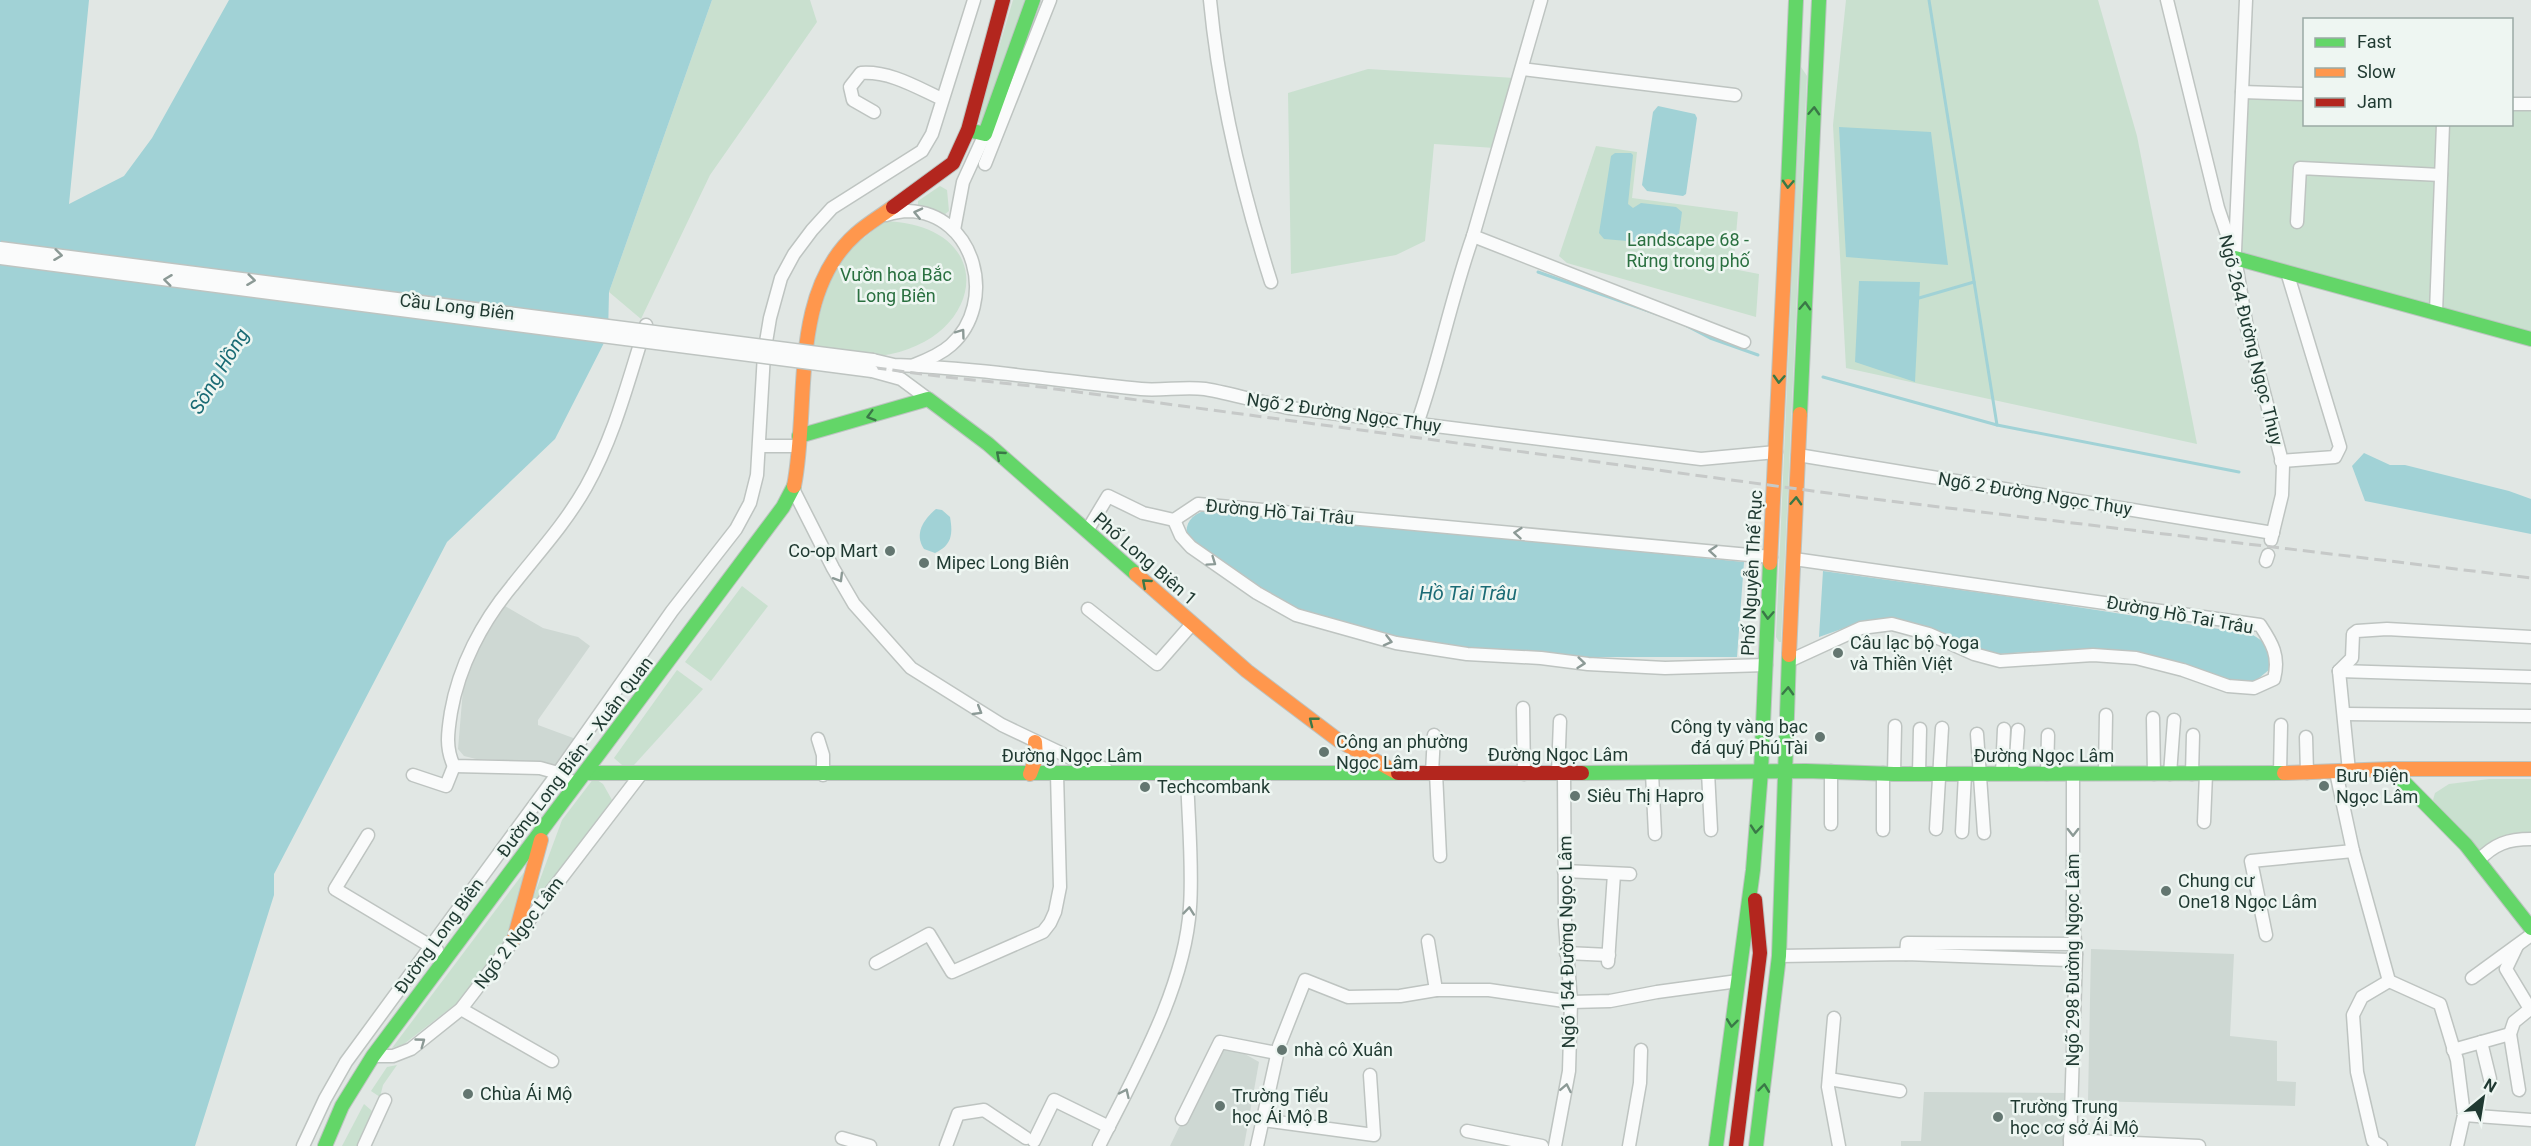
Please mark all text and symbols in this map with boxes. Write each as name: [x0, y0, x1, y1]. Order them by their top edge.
legend: [2303, 18, 2513, 126]
text: Fast: [2357, 31, 2392, 52]
text: Slow: [2357, 61, 2396, 82]
text: Jam: [2357, 91, 2393, 112]
one-way arrow: [1807, 107, 1820, 116]
one-way arrow: [1781, 180, 1794, 189]
one-way arrow: [914, 208, 924, 221]
park label: Landscape 68 - Rừng trong phố: [1626, 229, 1751, 271]
street label: Ngõ 264 Đường Ngọc Thụy: [2215, 232, 2288, 448]
one-way arrow: [53, 249, 63, 261]
park label: Vườn hoa Bắc Long Biên: [840, 264, 952, 306]
one-way arrow: [163, 274, 173, 287]
one-way arrow: [247, 274, 256, 286]
street label: Cầu Long Biên: [398, 289, 516, 324]
one-way arrow: [1798, 302, 1811, 311]
water label: Sông Hồng: [184, 324, 254, 418]
one-way arrow: [953, 329, 964, 340]
one-way arrow: [1772, 375, 1785, 384]
street label: Ngõ 2 Đường Ngọc Thụy: [1246, 388, 1443, 437]
one-way arrow: [866, 408, 876, 421]
one-way arrow: [996, 451, 1007, 462]
street label: Ngõ 2 Đường Ngọc Thụy: [1937, 468, 2134, 519]
street label: Phố Nguyễn Thế Rục: [1737, 490, 1766, 656]
street label: Đường Hồ Tai Trâu: [1205, 495, 1355, 528]
one-way arrow: [1790, 496, 1803, 505]
street label: Phố Long Biên 1: [1089, 508, 1201, 609]
one-way arrow: [1514, 527, 1523, 540]
place label: Co-op Mart: [788, 540, 878, 561]
marker: Co-op Mart: [883, 544, 897, 558]
one-way arrow: [1708, 545, 1717, 558]
place label: Mipec Long Biên: [936, 552, 1069, 573]
one-way arrow: [1206, 555, 1217, 566]
marker: Mipec Long Biên: [917, 556, 931, 570]
one-way arrow: [831, 572, 843, 582]
one-way arrow: [1142, 580, 1153, 591]
water label: Hồ Tai Trâu: [1419, 581, 1517, 605]
street label: Đường Hồ Tai Trâu: [2105, 591, 2255, 638]
one-way arrow: [1762, 611, 1775, 620]
place label: Câu lạc bộ Yoga và Thiền Việt: [1850, 632, 1979, 674]
one-way arrow: [1383, 633, 1393, 646]
marker: Câu lạc bộ Yoga và Thiền Việt: [1831, 646, 1845, 660]
street label: Đường Long Biên – Xuân Quan: [492, 652, 657, 861]
one-way arrow: [1577, 656, 1586, 669]
one-way arrow: [1781, 687, 1794, 696]
one-way arrow: [972, 703, 982, 715]
place label: Công ty vàng bạc đá quý Phú Tài: [1670, 716, 1808, 758]
one-way arrow: [1308, 717, 1319, 728]
marker: Công ty vàng bạc đá quý Phú Tài: [1813, 730, 1827, 744]
place label: Công an phường Ngọc Lâm: [1336, 731, 1468, 773]
street label: Đường Ngọc Lâm: [1488, 744, 1628, 765]
street label: Đường Ngọc Lâm: [1002, 745, 1142, 766]
marker: Công an phường Ngọc Lâm: [1317, 745, 1331, 759]
street label: Đường Ngọc Lâm: [1974, 745, 2114, 766]
place label: Bưu Điện Ngọc Lâm: [2336, 765, 2418, 807]
place label: Techcombank: [1157, 776, 1271, 797]
marker: Bưu Điện Ngọc Lâm: [2317, 779, 2331, 793]
marker: Techcombank: [1138, 780, 1152, 794]
place label: Siêu Thị Hapro: [1587, 785, 1704, 806]
marker: Siêu Thị Hapro: [1568, 789, 1582, 803]
one-way arrow: [1750, 825, 1763, 834]
one-way arrow: [2067, 828, 2079, 837]
street label: Ngõ 154 Đường Ngọc Lâm: [1554, 835, 1579, 1049]
street label: Ngõ 298 Đường Ngọc Lâm: [2062, 854, 2083, 1066]
place label: Chung cư One18 Ngọc Lâm: [2178, 870, 2317, 912]
street label: Ngõ 2 Ngọc Lâm: [470, 873, 568, 993]
street label: Đường Long Biên: [390, 874, 488, 998]
marker: Chung cư One18 Ngọc Lâm: [2159, 884, 2173, 898]
one-way arrow: [1182, 906, 1195, 915]
one-way arrow: [1727, 1018, 1739, 1027]
one-way arrow: [414, 1038, 425, 1049]
place label: nhà cô Xuân: [1294, 1039, 1393, 1060]
marker: nhà cô Xuân: [1275, 1043, 1289, 1057]
north arrow: [2453, 1068, 2513, 1128]
text: N: [2481, 1074, 2500, 1096]
place label: Chùa Ái Mộ: [480, 1083, 572, 1104]
one-way arrow: [1757, 1083, 1769, 1093]
one-way arrow: [1559, 1084, 1571, 1093]
place label: Trường Tiểu học Ái Mộ B: [1232, 1085, 1328, 1127]
marker: Chùa Ái Mộ: [461, 1087, 475, 1101]
one-way arrow: [1117, 1089, 1129, 1100]
place label: Trường Trung học cơ sở Ái Mộ: [2010, 1096, 2139, 1138]
marker: Trường Tiểu học Ái Mộ B: [1213, 1099, 1227, 1113]
marker: Trường Trung học cơ sở Ái Mộ: [1991, 1110, 2005, 1124]

